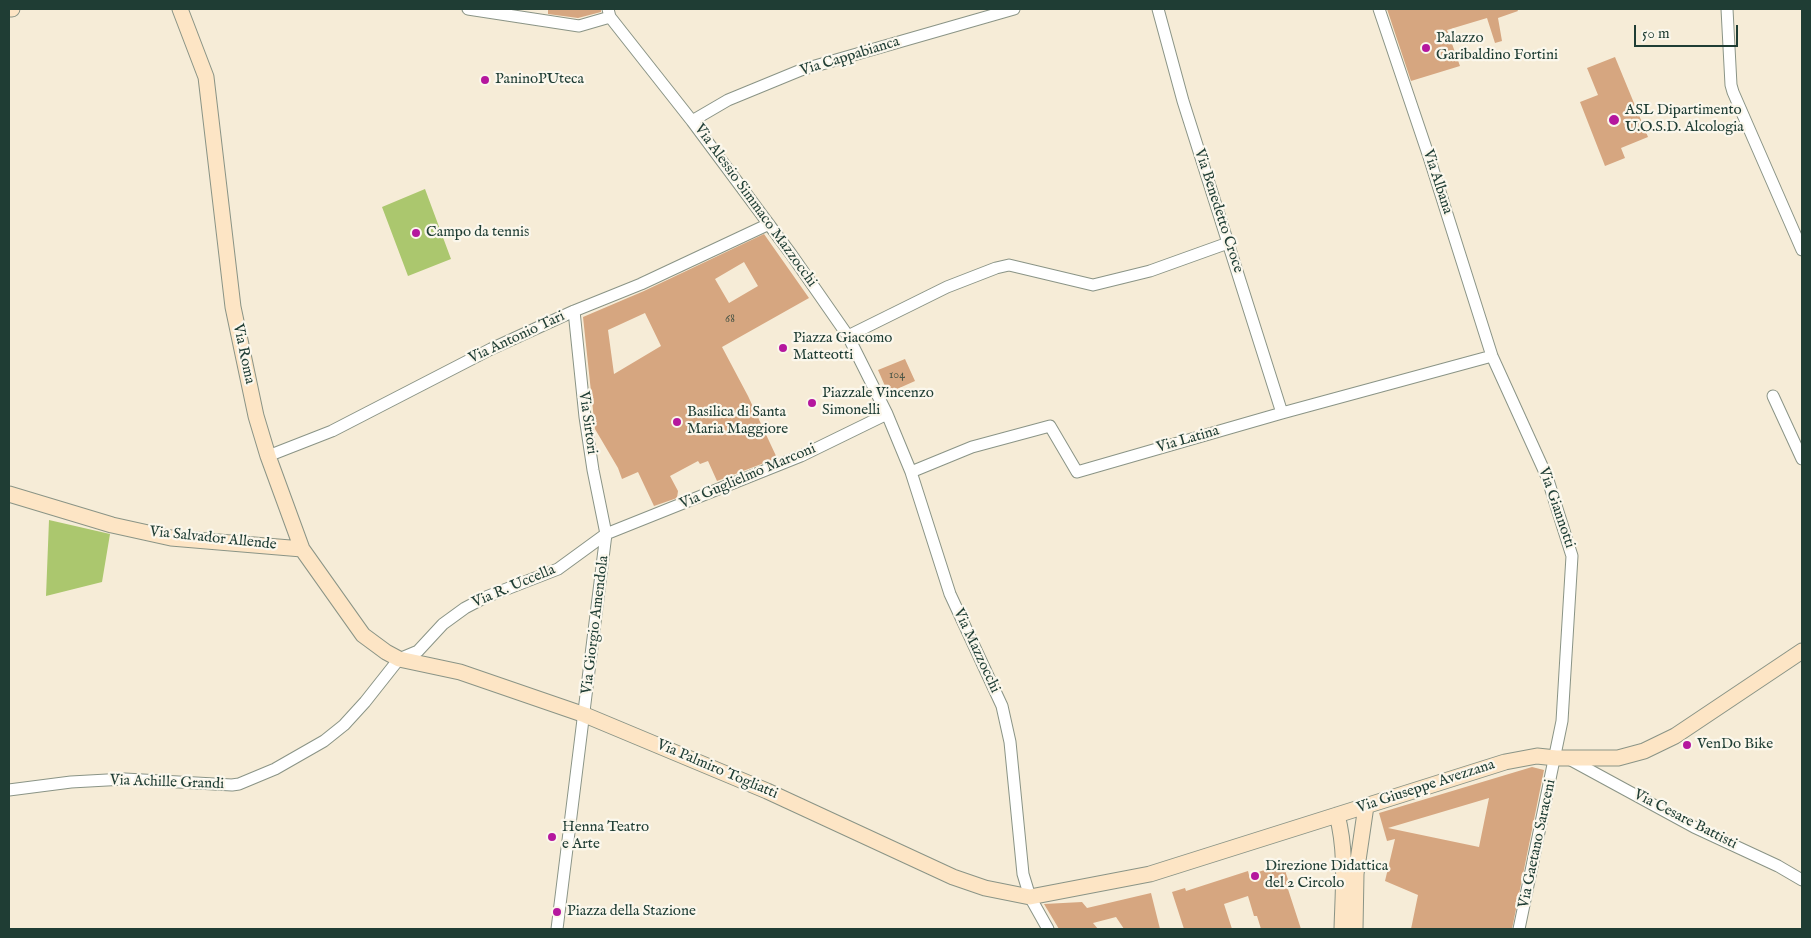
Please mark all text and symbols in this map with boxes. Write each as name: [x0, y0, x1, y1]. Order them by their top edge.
scale bar: [1636, 15, 1740, 47]
text: 50 m: [1642, 24, 1670, 43]
place label: Palazzo Garibaldino Fortini: [1436, 30, 1558, 65]
street label: Via Cappabianca: [798, 33, 902, 81]
marker: Palazzo Garibaldino Fortini: [1420, 42, 1432, 54]
place label: PaninoPUteca: [495, 71, 584, 89]
marker: PaninoPUteca: [479, 74, 491, 86]
place label: ASL Dipartimento U.O.S.D. Alcologia: [1625, 102, 1744, 137]
marker: ASL Dipartimento U.O.S.D. Alcologia: [1607, 113, 1621, 127]
street label: Via Alessio Simmaco Mazzocchi: [690, 121, 820, 291]
street label: Via Benedetto Croce: [1189, 147, 1247, 275]
street label: Via Albana: [1418, 147, 1456, 217]
place label: Campo da tennis: [426, 224, 529, 242]
marker: Campo da tennis: [410, 227, 422, 239]
street label: Via Antonio Tari: [466, 308, 568, 368]
house number: 68: [725, 313, 735, 327]
street label: Via Roma: [228, 322, 258, 386]
place label: Piazza Giacomo Matteotti: [793, 330, 892, 365]
marker: Piazza Giacomo Matteotti: [777, 342, 789, 354]
house number: 104: [889, 369, 905, 383]
place label: Piazzale Vincenzo Simonelli: [822, 385, 934, 420]
street label: Via Sirtori: [574, 390, 600, 456]
marker: Piazzale Vincenzo Simonelli: [806, 397, 818, 409]
place label: Basilica di Santa Maria Maggiore: [687, 404, 788, 439]
marker: Basilica di Santa Maria Maggiore: [671, 416, 683, 428]
street label: Via Latina: [1155, 422, 1221, 458]
street label: Via Guglielmo Marconi: [677, 440, 819, 514]
street label: Via Giannotti: [1534, 465, 1578, 551]
street label: Via Salvador Allende: [149, 523, 277, 555]
street label: Via Giorgio Amendola: [579, 555, 613, 695]
street label: Via R. Uccella: [470, 561, 558, 613]
street label: Via Mazzocchi: [949, 606, 1003, 696]
street label: Via Palmiro Togliatti: [654, 736, 780, 804]
place label: VenDo Bike: [1697, 736, 1773, 754]
marker: VenDo Bike: [1681, 739, 1693, 751]
street label: Via Giuseppe Avezzana: [1355, 756, 1497, 818]
street label: Via Achille Grandi: [110, 772, 224, 794]
street label: Via Gaetano Saraceni: [1516, 778, 1560, 910]
street label: Via Cesare Battisti: [1630, 786, 1740, 854]
place label: Henna Teatro e Arte: [562, 819, 649, 854]
marker: Henna Teatro e Arte: [546, 831, 558, 843]
place label: Direzione Didattica del 2 Circolo: [1265, 858, 1388, 893]
marker: Direzione Didattica del 2 Circolo: [1249, 870, 1261, 882]
place label: Piazza della Stazione: [567, 903, 696, 921]
marker: Piazza della Stazione: [551, 906, 563, 918]

